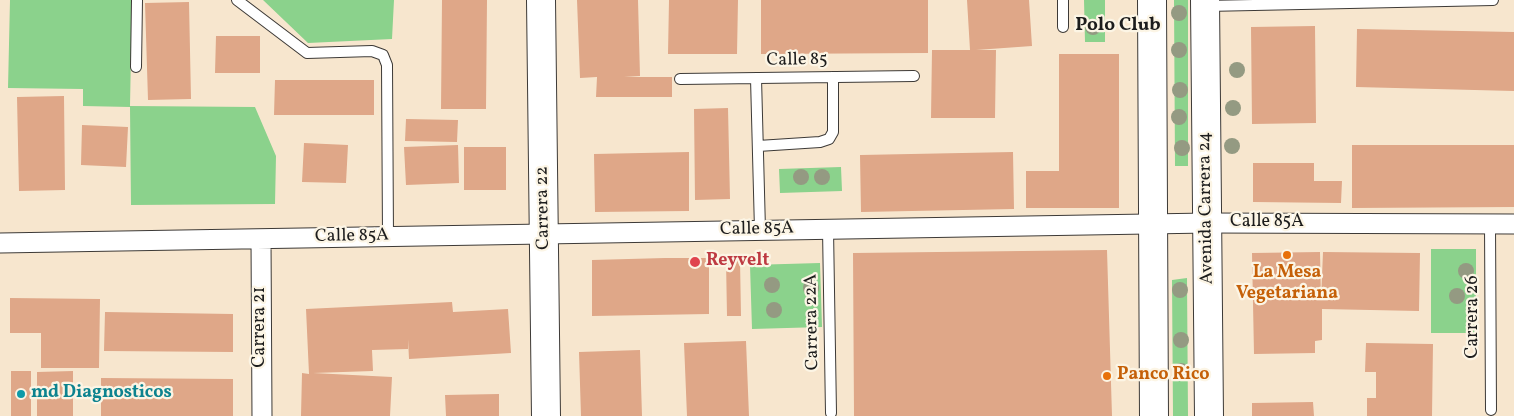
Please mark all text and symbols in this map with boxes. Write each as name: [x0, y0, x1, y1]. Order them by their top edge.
district label: Polo Club: [1075, 16, 1161, 38]
street label: Calle 85: [766, 50, 828, 72]
street label: Avenida Carrera 24: [1195, 132, 1219, 284]
street label: Carrera 22: [532, 166, 556, 250]
street label: Calle 85A: [1230, 212, 1304, 234]
street label: Calle 85A: [720, 219, 794, 241]
street label: Calle 85A: [315, 226, 389, 248]
marker: La Mesa Vegetariana: [1281, 249, 1293, 261]
place label: Reyvelt: [706, 251, 769, 273]
marker: Reyvelt: [688, 255, 702, 269]
place label: La Mesa Vegetariana: [1236, 263, 1338, 306]
street label: Carrera 22A: [801, 274, 825, 370]
street label: Carrera 26: [1463, 275, 1485, 359]
street label: Carrera 21: [250, 286, 272, 368]
place label: Panco Rico: [1117, 365, 1210, 387]
marker: Panco Rico: [1101, 370, 1113, 382]
place label: md Diagnosticos: [31, 383, 172, 405]
marker: md Diagnosticos: [15, 388, 27, 400]

